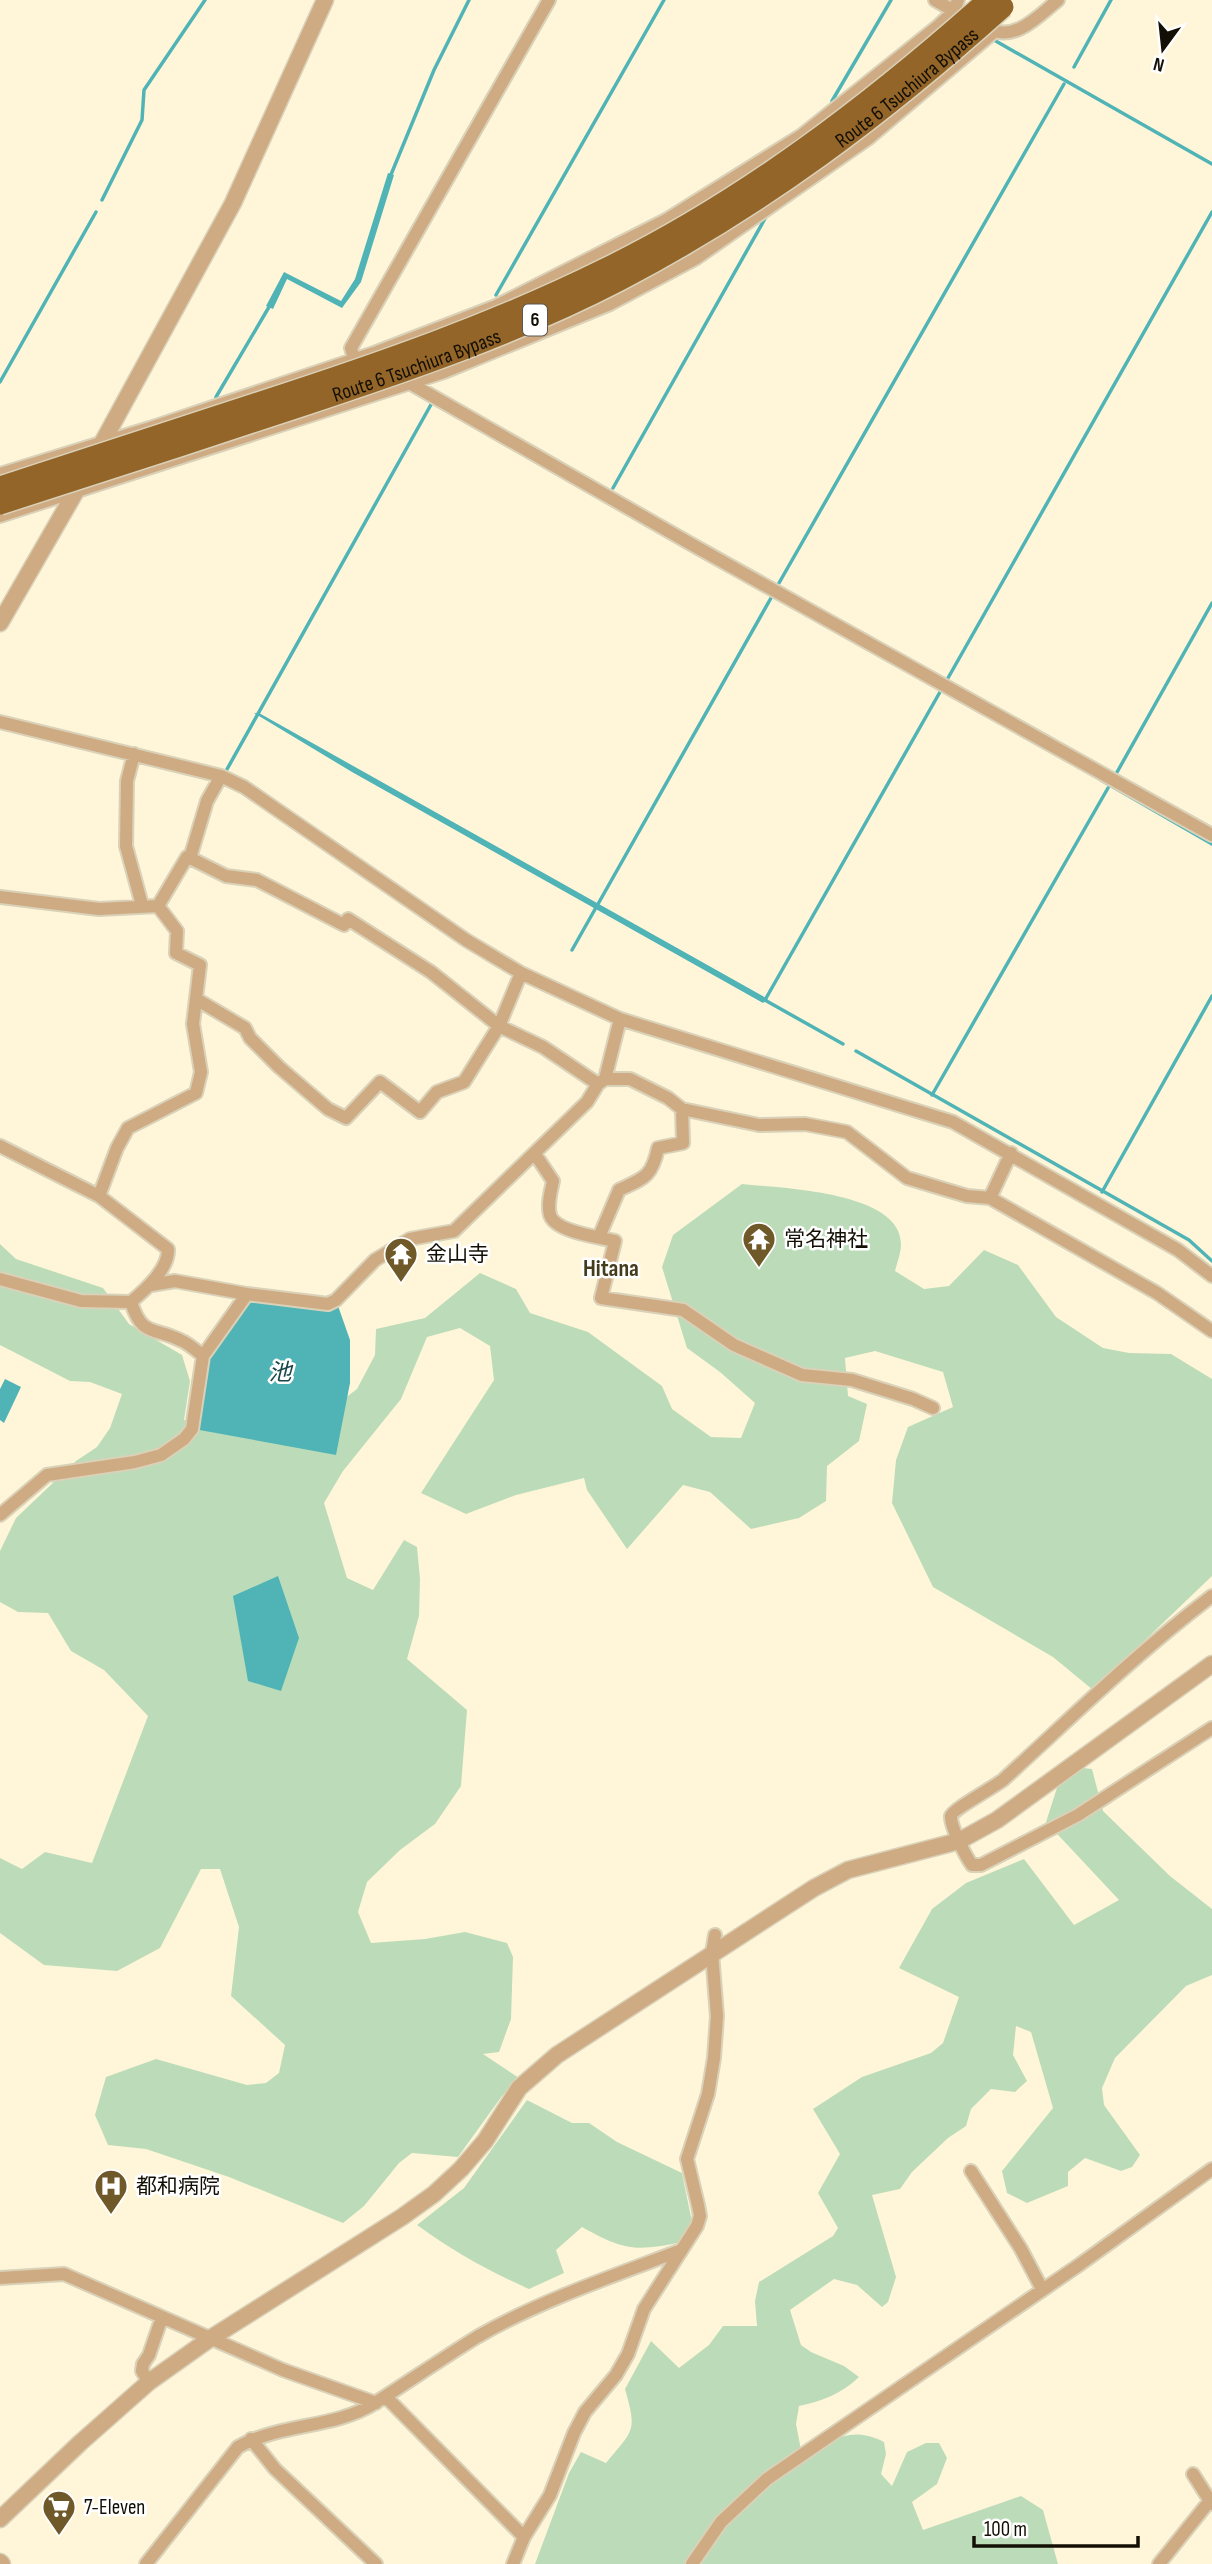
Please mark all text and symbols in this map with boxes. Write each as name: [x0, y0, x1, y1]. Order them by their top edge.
north arrow: [1128, 14, 1198, 84]
street label: Route 6 Tsuchiura Bypass: [830, 22, 984, 153]
text: N: [1151, 52, 1167, 76]
road number: 6: [523, 304, 547, 336]
street label: Route 6 Tsuchiura Bypass: [329, 323, 504, 407]
temple icon: 常名神社: [740, 1220, 778, 1269]
place label: 常名神社: [784, 1227, 868, 1252]
temple icon: 金山寺: [382, 1235, 420, 1284]
place label: 金山寺: [426, 1242, 489, 1267]
district label: Hitana: [583, 1254, 639, 1283]
water label: 池: [269, 1359, 294, 1387]
hospital icon: 都和病院: [92, 2167, 130, 2216]
place label: 都和病院: [136, 2174, 220, 2199]
supermarket icon: 7-Eleven: [40, 2488, 78, 2537]
place label: 7-Eleven: [84, 2495, 145, 2520]
scale bar: [974, 2504, 1138, 2548]
text: 100 m: [984, 2517, 1027, 2542]

